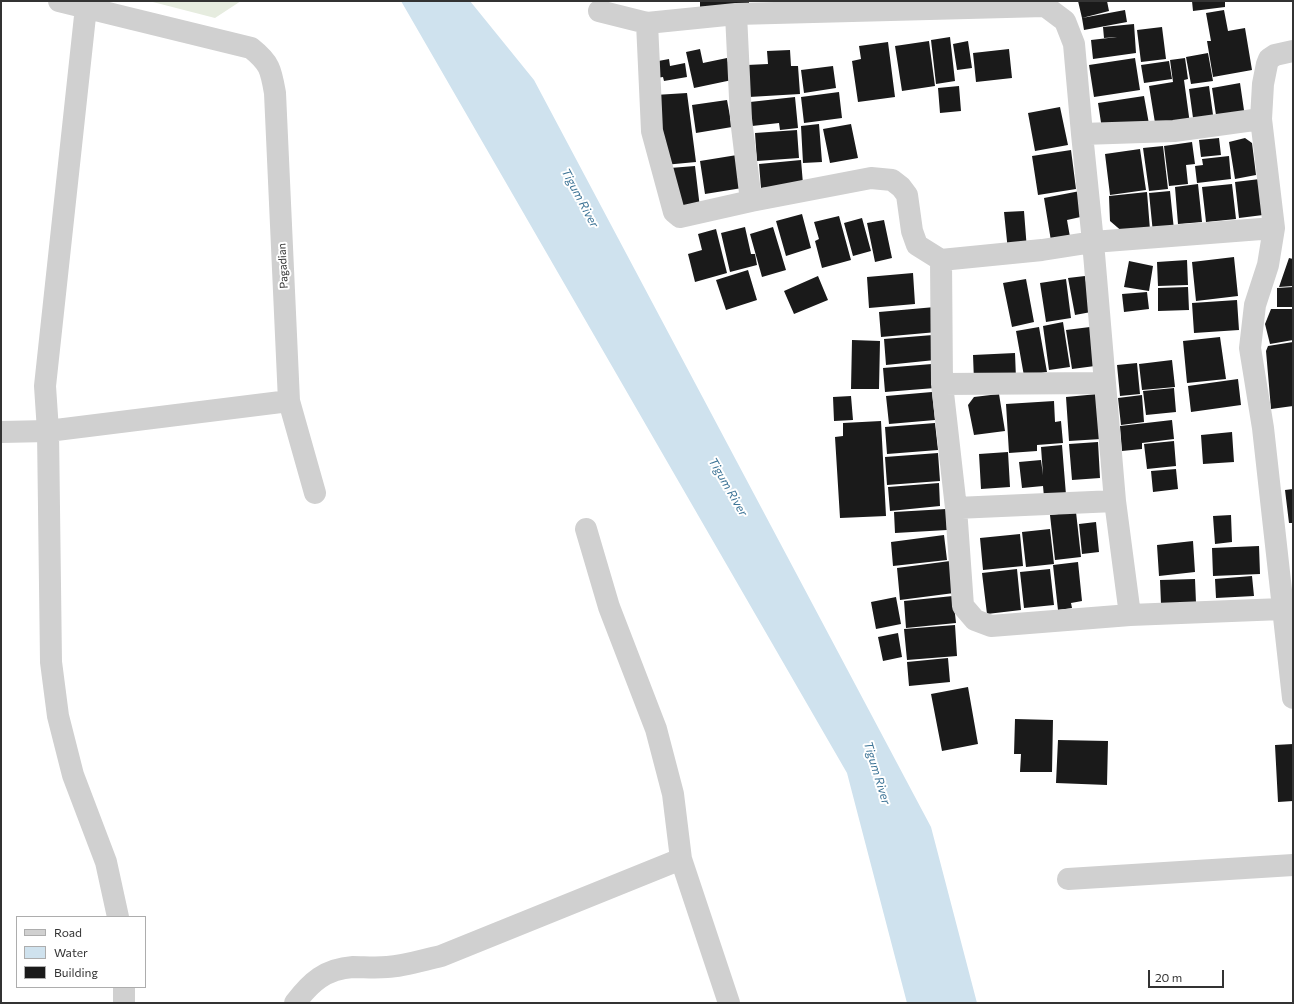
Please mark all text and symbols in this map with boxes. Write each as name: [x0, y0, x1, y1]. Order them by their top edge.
water label: Tigum River: [558, 166, 602, 230]
street label: Pagadian: [275, 243, 291, 289]
water label: Tigum River: [706, 455, 750, 519]
water label: Tigum River: [861, 740, 893, 806]
legend: [16, 916, 146, 988]
text: Road: [54, 925, 82, 939]
text: Water: [54, 945, 88, 959]
scale bar: [1150, 962, 1226, 988]
text: Building: [54, 965, 98, 979]
text: 20 m: [1155, 970, 1182, 984]

